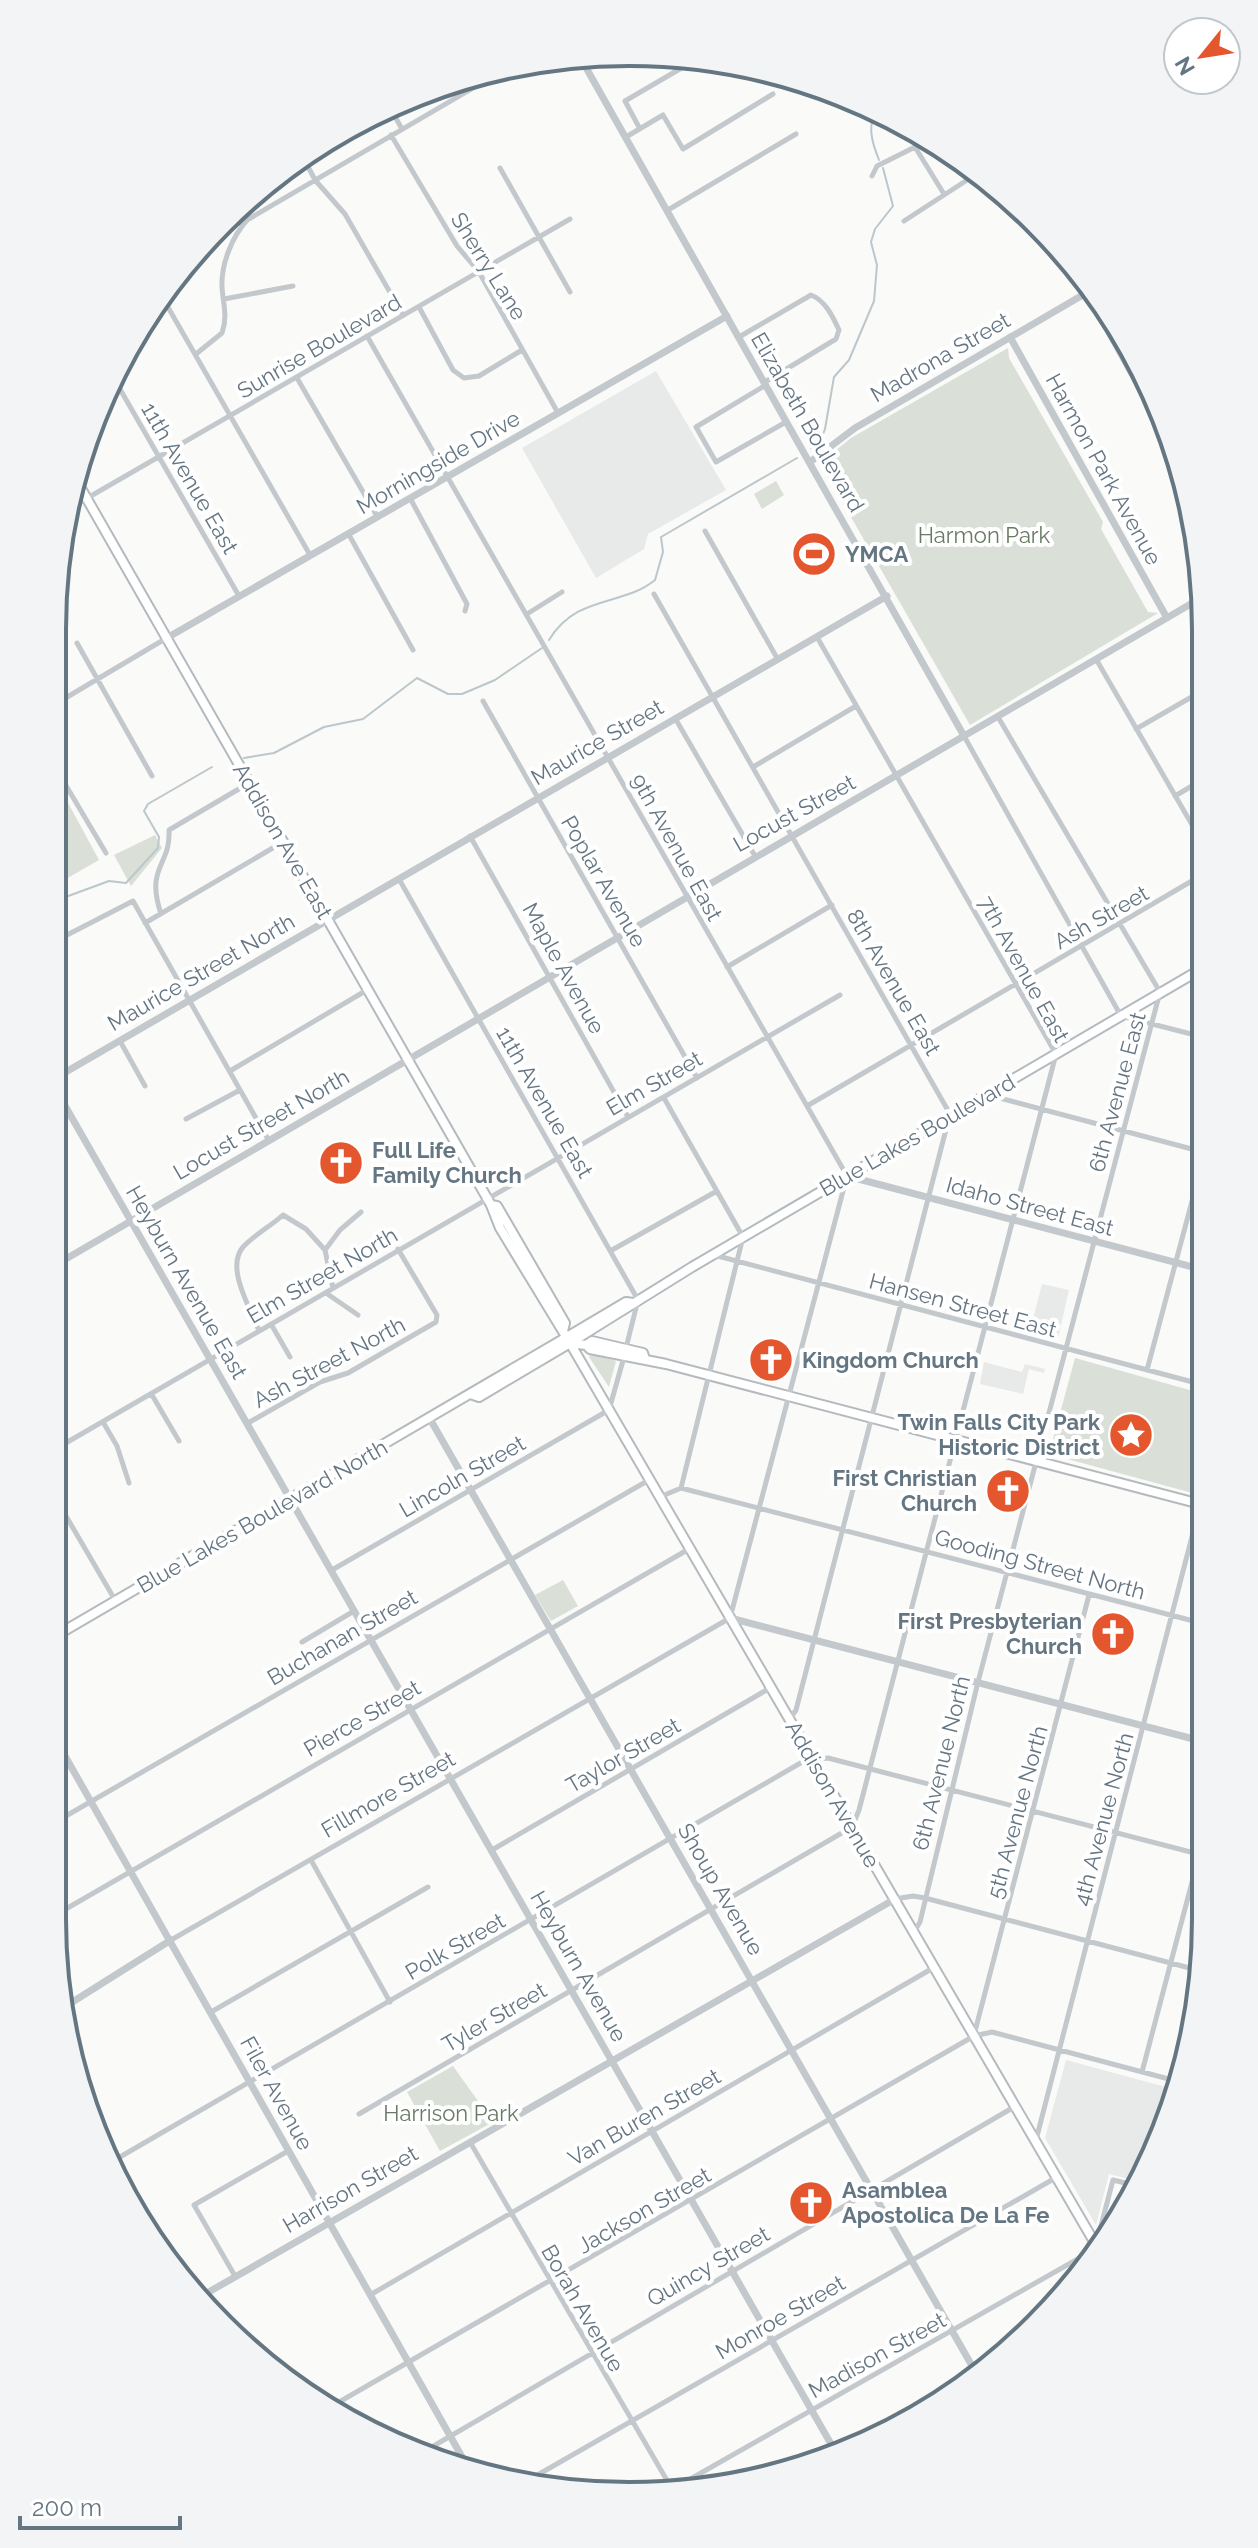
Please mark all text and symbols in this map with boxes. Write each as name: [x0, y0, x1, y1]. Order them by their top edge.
north arrow: [1162, 16, 1242, 96]
text: N: [1169, 52, 1200, 80]
street label: Sherry Lane: [446, 207, 532, 325]
street label: Sunrise Boulevard: [232, 289, 406, 403]
street label: Madrona Street: [866, 306, 1015, 407]
street label: Elizabeth Boulevard: [746, 328, 870, 516]
street label: Harmon Park Avenue: [1041, 369, 1167, 569]
street label: 11th Avenue East: [136, 398, 244, 559]
street label: Morningside Drive: [352, 405, 524, 519]
park label: Harmon Park: [918, 522, 1051, 548]
sports icon: YMCA: [790, 530, 838, 578]
place label: YMCA: [845, 541, 908, 567]
street label: Maurice Street: [526, 693, 668, 790]
street label: Addison Ave East: [228, 759, 338, 924]
street label: 9th Avenue East: [626, 769, 728, 926]
street label: Locust Street: [728, 769, 860, 857]
street label: Poplar Avenue: [556, 811, 652, 951]
street label: Ash Street: [1049, 879, 1153, 954]
street label: 7th Avenue East: [973, 891, 1075, 1047]
street label: Maple Avenue: [517, 898, 611, 1038]
street label: 8th Avenue East: [842, 904, 947, 1060]
street label: Maurice Street North: [103, 908, 299, 1036]
street label: 6th Avenue East: [1083, 1009, 1151, 1175]
street label: 11th Avenue East: [491, 1022, 599, 1183]
street label: Elm Street: [602, 1045, 707, 1121]
street label: Locust Street North: [168, 1063, 354, 1185]
street label: Blue Lakes Boulevard: [815, 1068, 1019, 1202]
place label: Full Life Family Church: [372, 1137, 522, 1188]
church icon: Full Life Family Church: [317, 1139, 365, 1187]
street label: Idaho Street East: [943, 1171, 1117, 1241]
street label: Heyburn Avenue East: [121, 1181, 253, 1384]
street label: Elm Street North: [242, 1221, 402, 1329]
street label: Hansen Street East: [866, 1267, 1060, 1343]
street label: Ash Street North: [249, 1311, 409, 1413]
church icon: Kingdom Church: [747, 1336, 795, 1384]
place label: Kingdom Church: [802, 1347, 979, 1373]
place label: Twin Falls City Park Historic District: [898, 1409, 1101, 1460]
place icon: Twin Falls City Park Historic District: [1107, 1411, 1155, 1459]
street label: Lincoln Street: [394, 1429, 530, 1522]
street label: Blue Lakes Boulevard North: [132, 1434, 392, 1598]
place label: First Christian Church: [832, 1465, 977, 1516]
church icon: First Christian Church: [984, 1467, 1032, 1515]
street label: Gooding Street North: [932, 1523, 1148, 1605]
street label: Buchanan Street: [262, 1583, 422, 1690]
place label: First Presbyterian Church: [897, 1608, 1082, 1659]
church icon: First Presbyterian Church: [1089, 1610, 1137, 1658]
street label: 6th Avenue North: [907, 1673, 975, 1853]
street label: Pierce Street: [299, 1674, 425, 1762]
street label: Taylor Street: [561, 1712, 685, 1798]
street label: Addison Avenue: [780, 1716, 886, 1872]
street label: 5th Avenue North: [981, 1723, 1053, 1901]
street label: 4th Avenue North: [1067, 1730, 1139, 1908]
street label: Fillmore Street: [317, 1745, 460, 1843]
street label: Shoup Avenue: [673, 1818, 769, 1960]
street label: Heyburn Avenue: [525, 1886, 633, 2046]
street label: Polk Street: [401, 1907, 510, 1985]
street label: Tyler Street: [437, 1976, 551, 2057]
street label: Filer Avenue: [235, 2032, 319, 2154]
street label: Van Buren Street: [563, 2063, 725, 2171]
park label: Harrison Park: [383, 2100, 519, 2126]
street label: Harrison Street: [278, 2140, 423, 2238]
street label: Jackson Street: [573, 2161, 716, 2259]
place label: Asamblea Apostolica De La Fe: [842, 2177, 1050, 2228]
church icon: Asamblea Apostolica De La Fe: [787, 2179, 835, 2227]
street label: Quincy Street: [642, 2220, 774, 2312]
street label: Borah Avenue: [536, 2240, 630, 2376]
street label: Monroe Street: [711, 2269, 850, 2365]
street label: Madison Street: [804, 2306, 951, 2403]
scale bar: [20, 2480, 180, 2530]
text: 200 m: [32, 2493, 102, 2522]

